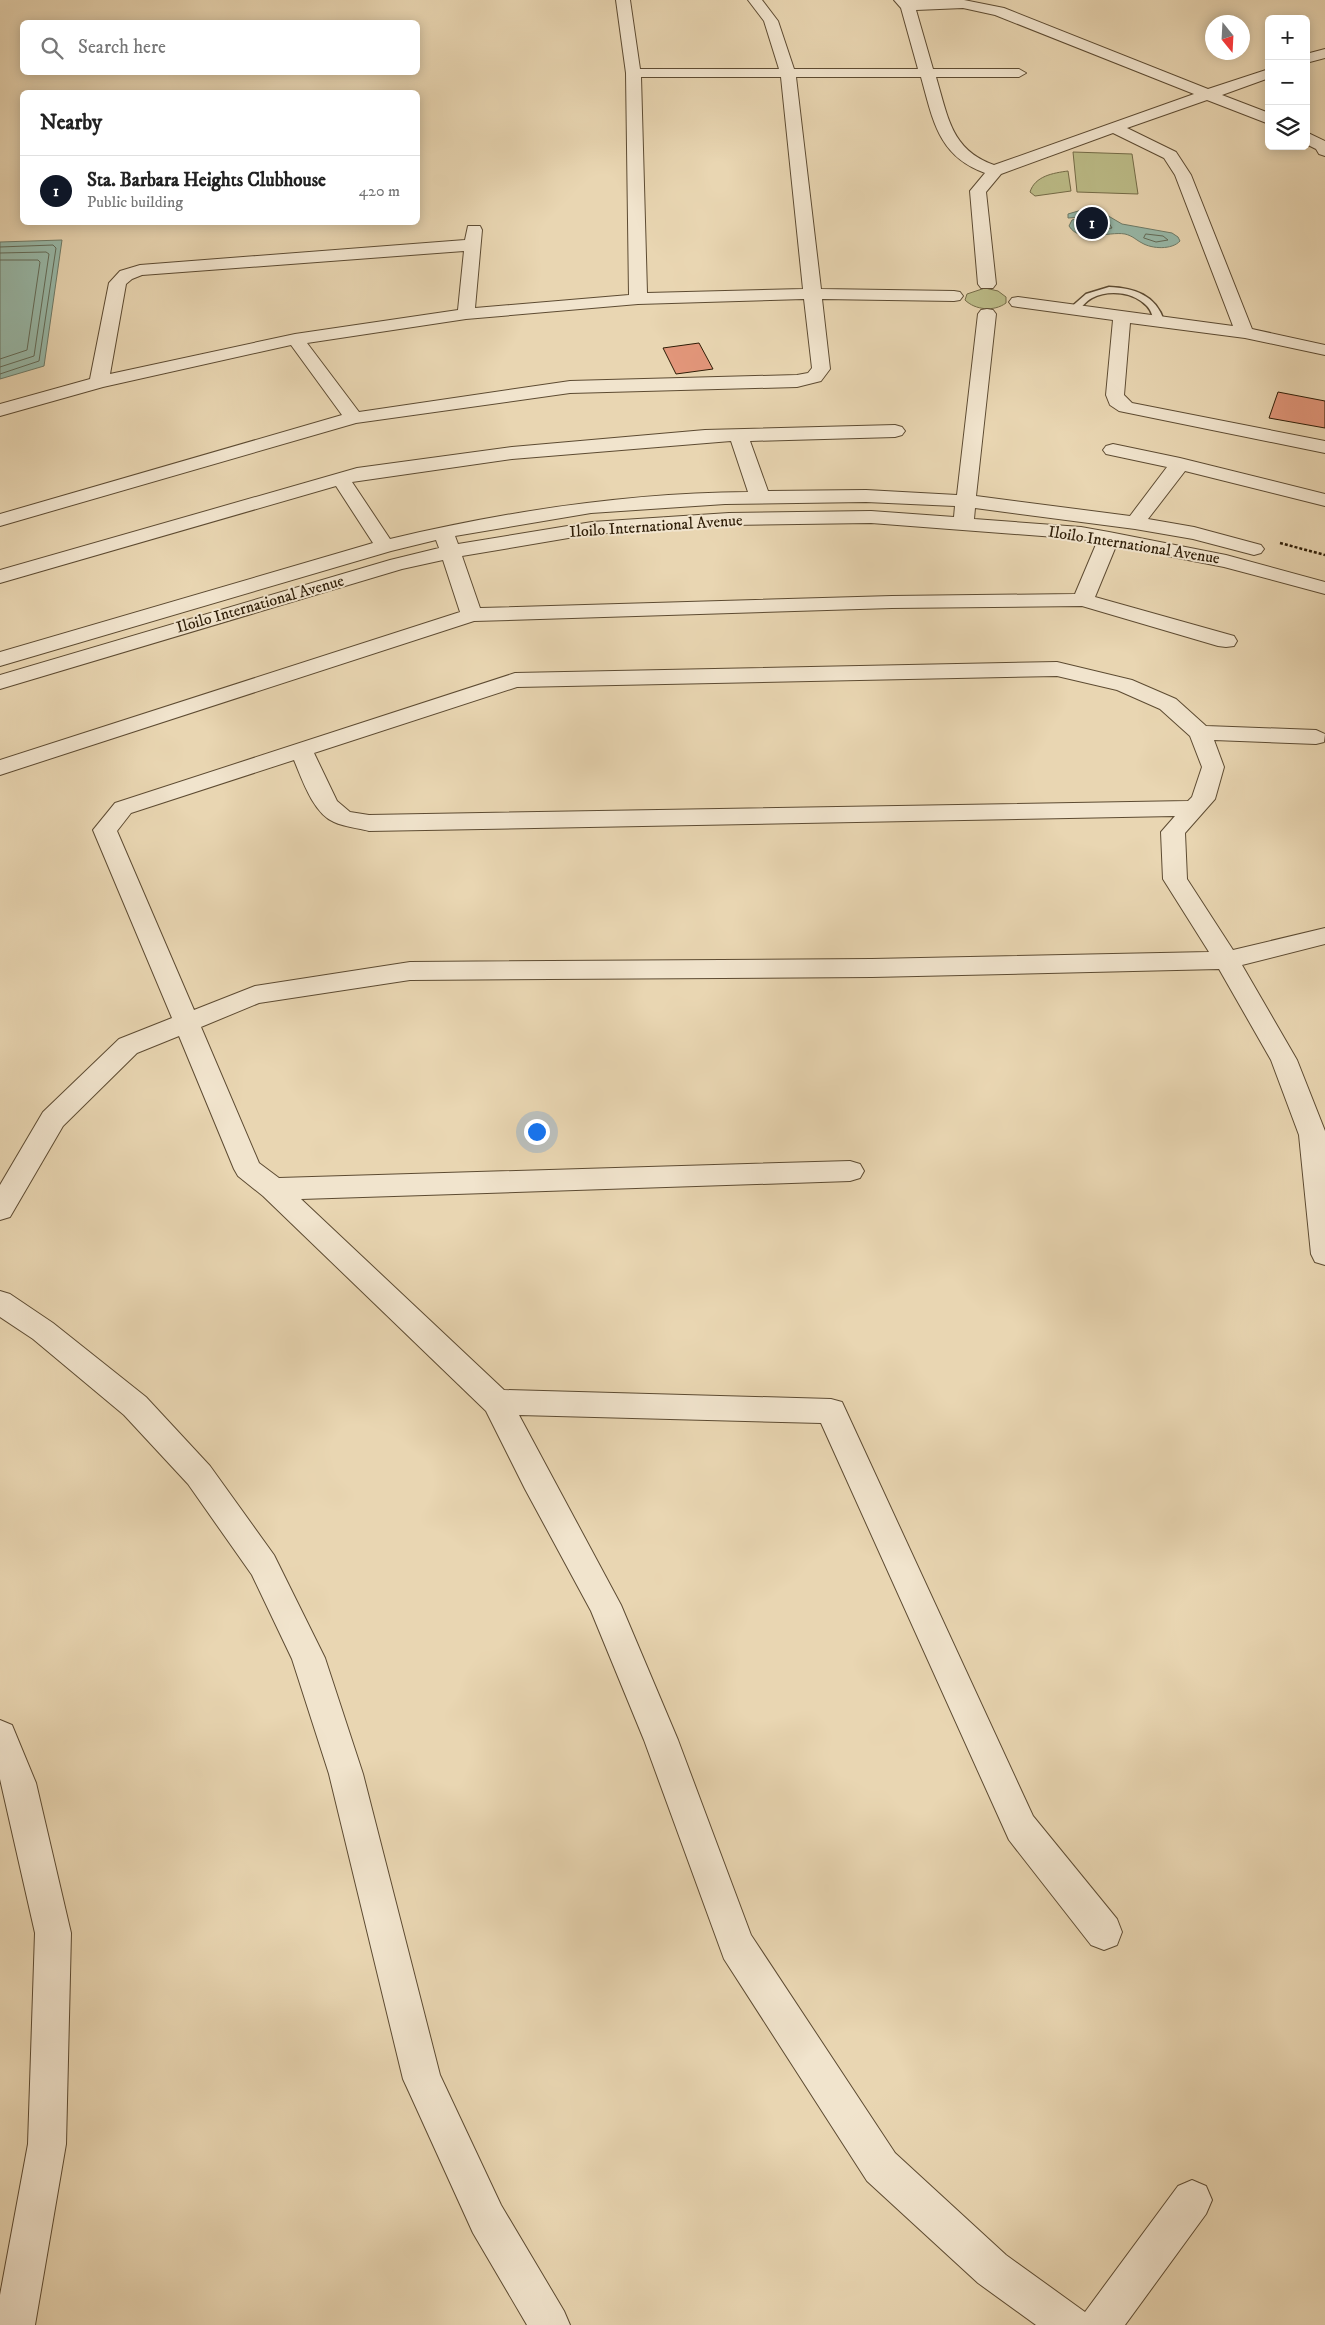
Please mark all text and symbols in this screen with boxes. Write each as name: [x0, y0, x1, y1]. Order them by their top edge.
north arrow: [1205, 15, 1250, 60]
map controls: [1265, 15, 1310, 150]
button: +: [1265, 15, 1310, 60]
search box: [20, 20, 420, 75]
icon: search: [38, 34, 66, 62]
text: Search here: [78, 36, 166, 59]
button: −: [1265, 60, 1310, 105]
button: layers: [1265, 105, 1310, 150]
text: Nearby: [40, 110, 102, 136]
text: Sta. Barbara Heights Clubhouse: [87, 169, 326, 192]
text: 1: [53, 181, 59, 201]
text: 420 m: [359, 181, 400, 201]
text: Public building: [87, 192, 183, 212]
pin: 1: [1076, 204, 1108, 242]
street label: Iloilo International Avenue: [569, 510, 744, 542]
street label: Iloilo International Avenue: [1047, 522, 1222, 569]
street label: Iloilo International Avenue: [174, 570, 346, 638]
your location: [524, 1119, 550, 1145]

